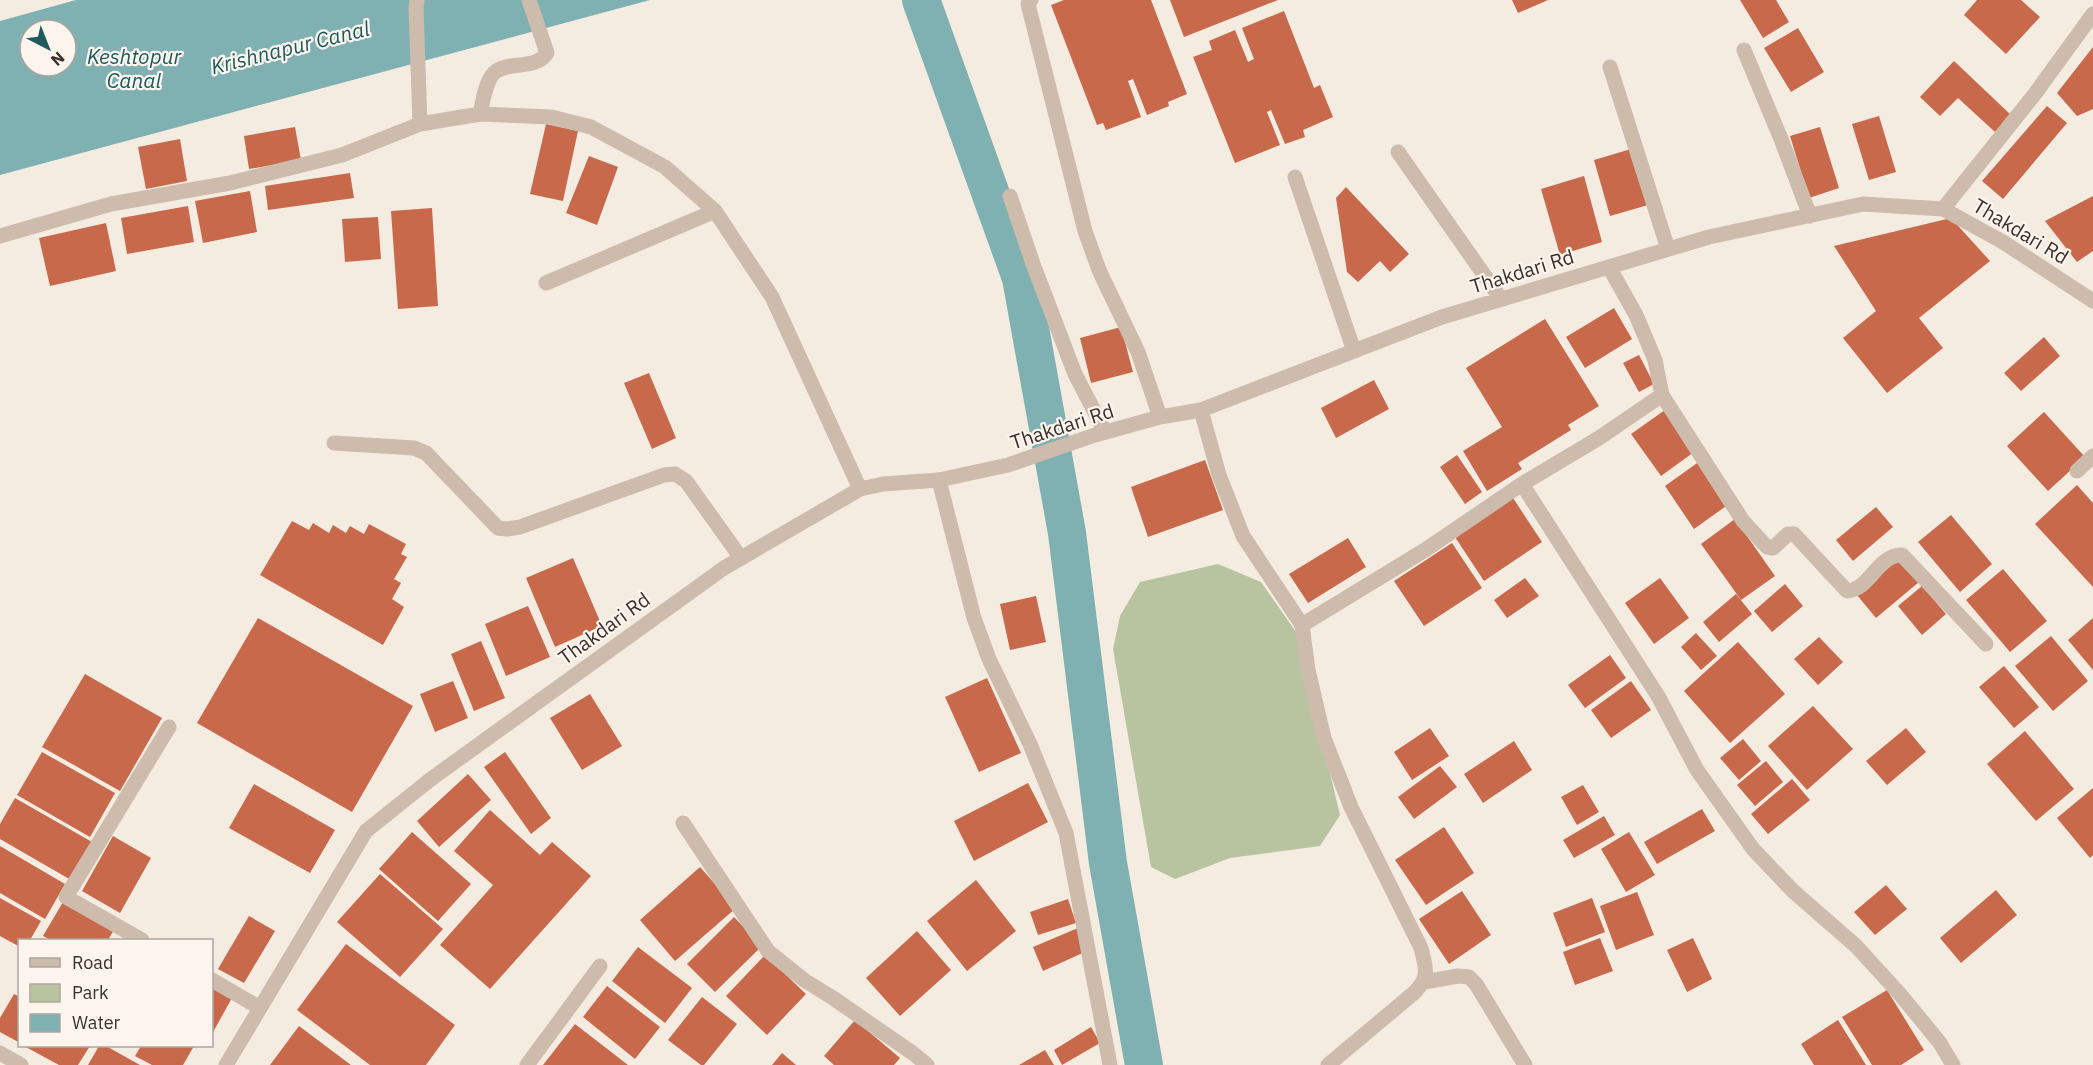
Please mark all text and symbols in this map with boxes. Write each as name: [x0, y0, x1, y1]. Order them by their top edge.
water label: Krishnapur Canal: [208, 14, 373, 80]
north arrow: [18, 18, 78, 78]
water label: Keshtopur Canal: [87, 42, 182, 94]
text: N: [47, 48, 69, 70]
street label: Thakdari Rd: [1968, 192, 2074, 270]
street label: Thakdari Rd: [1467, 242, 1577, 300]
street label: Thakdari Rd: [1007, 397, 1117, 455]
street label: Thakdari Rd: [553, 586, 655, 670]
legend: [18, 939, 213, 1047]
text: Road: [72, 951, 113, 974]
text: Park: [72, 981, 109, 1004]
text: Water: [72, 1011, 121, 1034]

